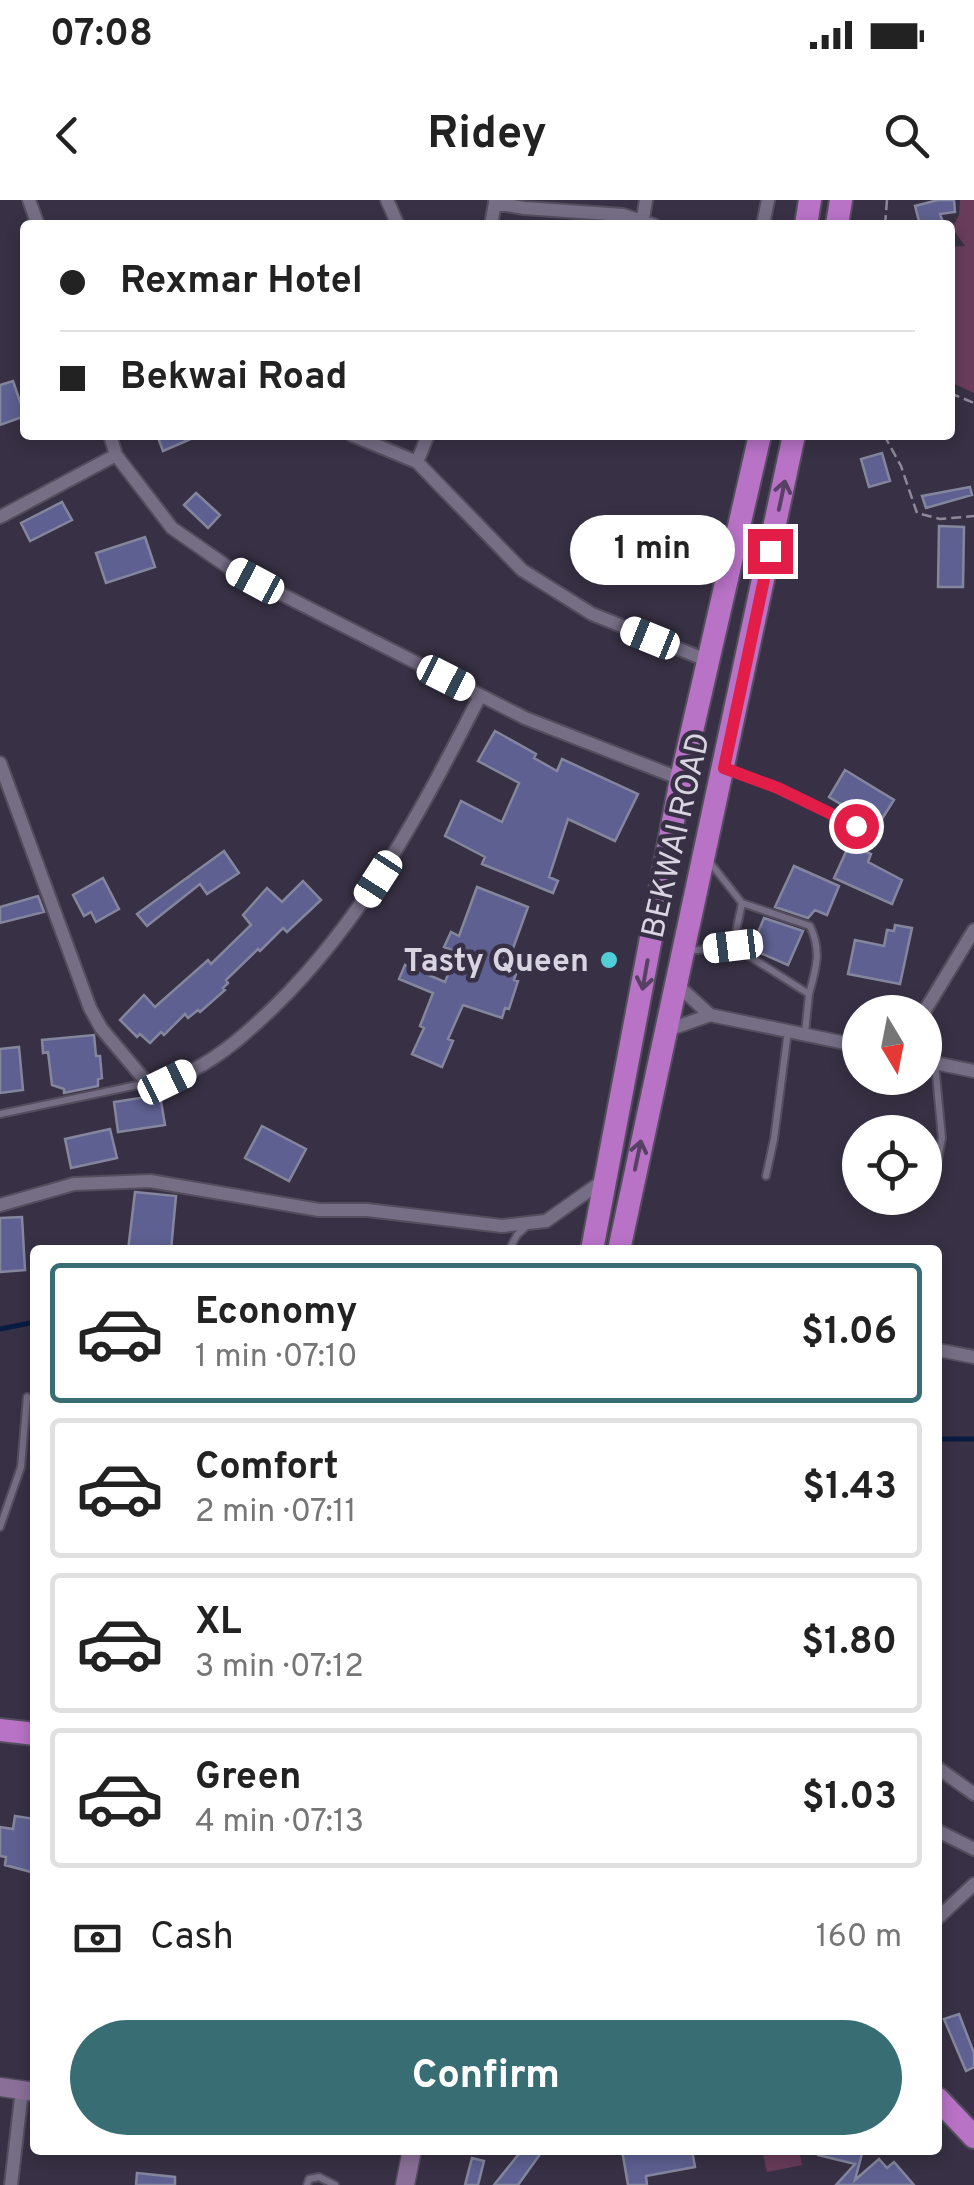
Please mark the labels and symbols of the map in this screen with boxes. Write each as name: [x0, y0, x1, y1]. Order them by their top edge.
one-way arrow: [773, 480, 792, 512]
callout: 1 min: [570, 516, 735, 586]
route end: [748, 529, 793, 574]
car: [221, 554, 289, 608]
car: [617, 613, 683, 663]
car: [412, 651, 480, 705]
street label: BEKWAI ROAD: [635, 729, 721, 942]
route start: [834, 804, 879, 849]
car: [349, 846, 407, 912]
car: [701, 927, 765, 965]
place label: Tasty Queen: [403, 943, 589, 983]
marker: Tasty Queen: [598, 949, 620, 971]
one-way arrow: [635, 959, 654, 991]
north arrow: [842, 995, 942, 1095]
car: [133, 1055, 201, 1109]
one-way arrow: [630, 1139, 649, 1171]

